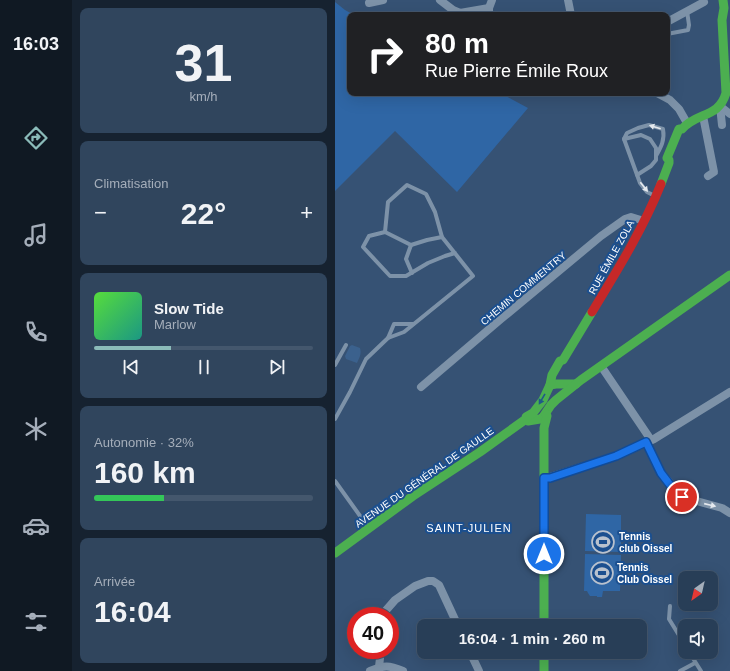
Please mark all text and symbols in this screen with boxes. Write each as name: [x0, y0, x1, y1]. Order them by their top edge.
icon: right: [359, 28, 411, 80]
text: 80 m: [425, 28, 489, 59]
text: 16:03: [13, 34, 59, 54]
text: 31: [175, 34, 232, 92]
text: Rue Pierre Émile Roux: [425, 61, 608, 81]
text: km/h: [189, 89, 218, 104]
icon: directions: [22, 124, 50, 152]
one-way arrow: [649, 124, 661, 130]
text: Climatisation: [94, 176, 168, 191]
one-way arrow: [640, 182, 649, 193]
text: 22°: [181, 197, 226, 230]
text: −: [94, 200, 107, 225]
text: +: [300, 200, 313, 225]
street label: RUE ÉMILE ZOLA: [586, 218, 636, 296]
icon: music: [22, 221, 50, 249]
street label: CHEMIN COMMENTRY: [479, 249, 568, 327]
text: Slow Tide: [154, 300, 224, 317]
text: Marlow: [154, 317, 196, 332]
icon: phone: [22, 318, 50, 346]
icon: previous: [120, 356, 142, 378]
icon: pause: [193, 356, 215, 378]
icon: next: [266, 356, 288, 378]
one-way arrow: [539, 393, 546, 405]
icon: climate: [22, 415, 50, 443]
street label: AVENUE DU GÉNÉRAL DE GAULLE: [352, 424, 496, 530]
text: Autonomie · 32%: [94, 435, 194, 450]
text: 160 km: [94, 456, 196, 489]
pin: [665, 480, 699, 514]
icon: arrive: [671, 486, 693, 508]
one-way arrow: [704, 502, 716, 508]
icon: car: [22, 512, 50, 540]
district label: SAINT-JULIEN: [426, 522, 512, 534]
sports icon: Tennis club Oissel: [590, 529, 616, 555]
place label: Tennis club Oissel: [619, 531, 673, 554]
position arrow: [523, 533, 565, 575]
sports icon: Tennis Club Oissel: [589, 560, 615, 586]
place label: Tennis Club Oissel: [617, 562, 672, 585]
north arrow: [678, 571, 718, 611]
map controls: [678, 571, 718, 659]
text: Arrivée: [94, 574, 135, 589]
text: 16:04: [94, 595, 171, 628]
speed limit sign: 40: [347, 607, 399, 659]
icon: filters: [22, 608, 50, 636]
button: sound: [678, 619, 718, 659]
text: 16:04 · 1 min · 260 m: [459, 630, 605, 647]

